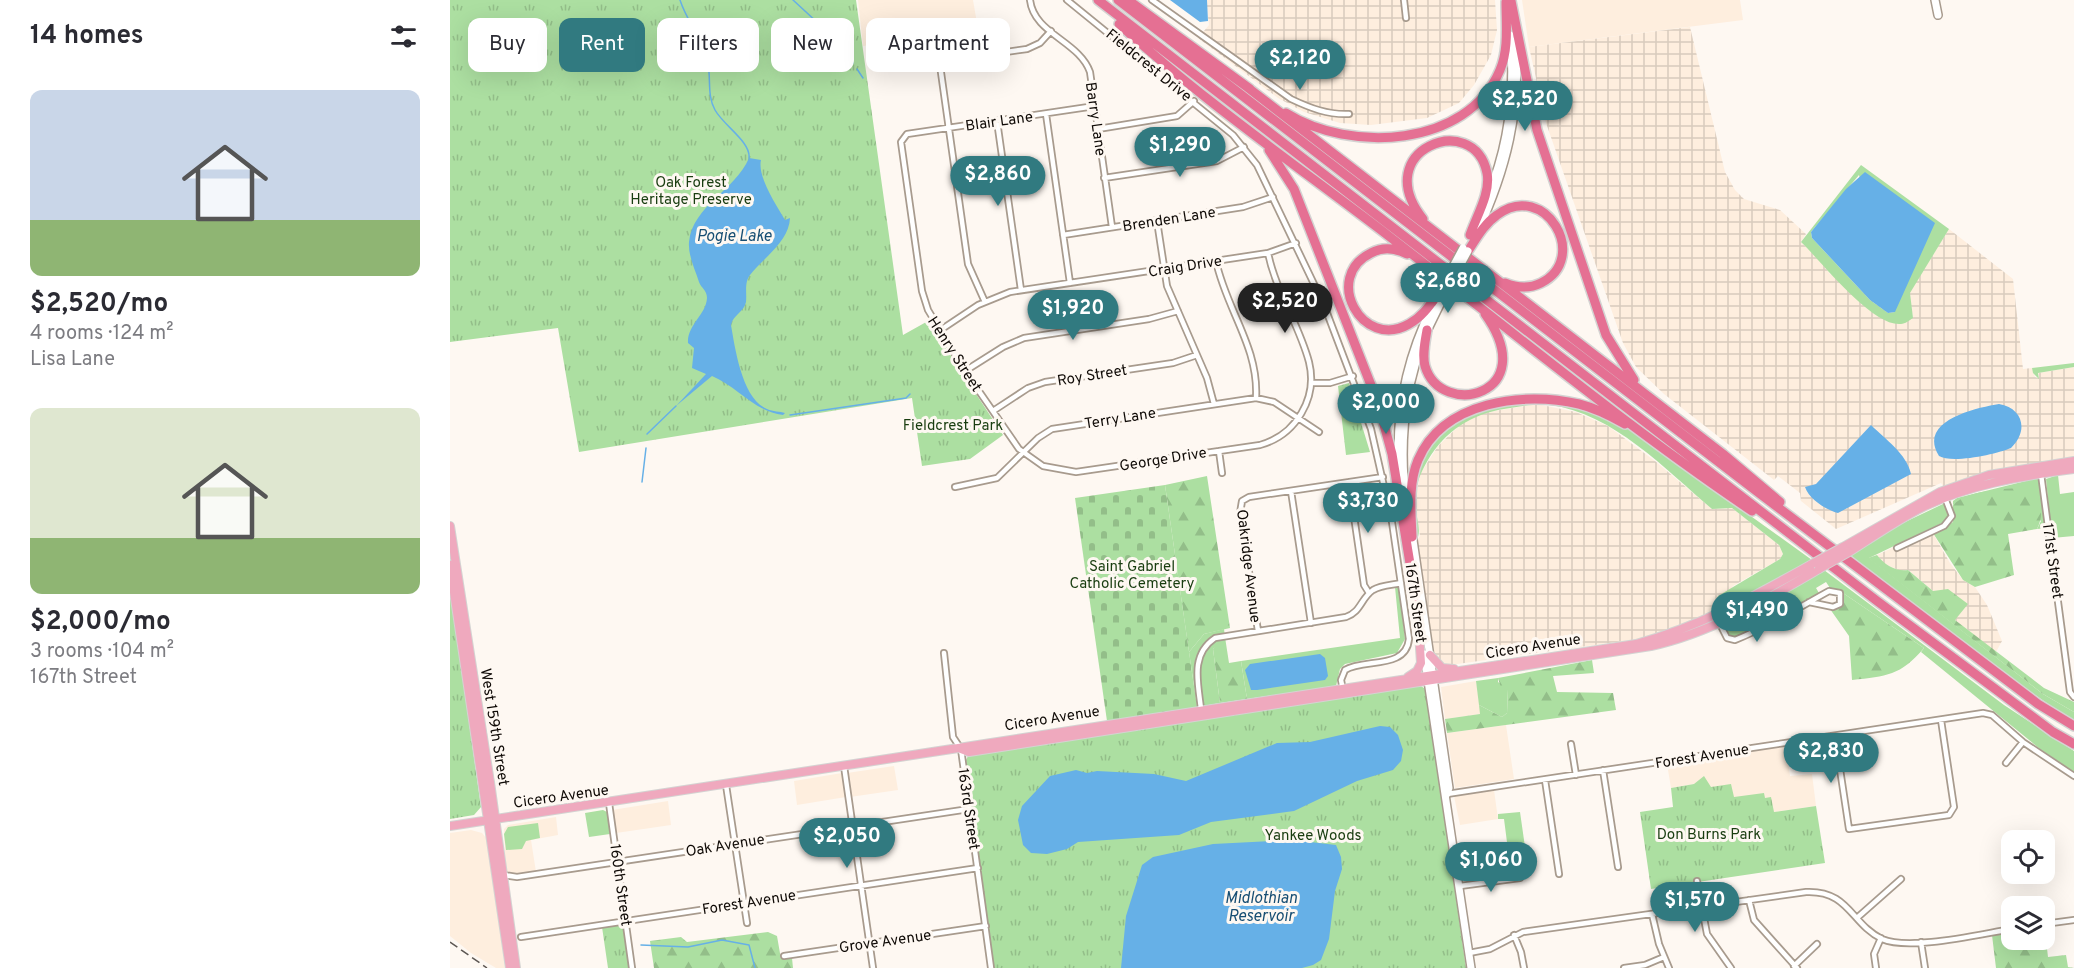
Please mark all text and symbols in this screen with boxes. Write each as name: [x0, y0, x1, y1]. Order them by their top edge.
chip: Buy: [468, 18, 547, 72]
chip: Rent: [559, 18, 645, 72]
chip: Filters: [657, 18, 759, 72]
chip: New: [771, 18, 854, 72]
chip: Apartment: [866, 18, 1010, 72]
text: 14 homes: [30, 20, 144, 53]
icon: filters: [387, 20, 420, 53]
street label: Fieldcrest Drive: [1101, 26, 1195, 107]
pin: $2,120: [1251, 40, 1349, 91]
text: $2,120: [1269, 46, 1331, 72]
street label: Barry Lane: [1080, 81, 1109, 157]
pin: $2,520: [1476, 81, 1574, 132]
text: $2,520: [1492, 87, 1558, 113]
street label: Blair Lane: [964, 108, 1034, 137]
pin: $1,290: [1131, 127, 1229, 178]
icon: home: [171, 129, 279, 237]
text: $1,290: [1149, 133, 1212, 159]
pin: $2,860: [949, 156, 1047, 207]
text: $2,860: [964, 162, 1032, 188]
park label: Oak Forest Heritage Preserve: [630, 174, 752, 210]
street label: Brenden Lane: [1121, 204, 1217, 237]
water label: Pogie Lake: [697, 227, 772, 247]
street label: Craig Drive: [1147, 252, 1223, 283]
pin: $2,680: [1399, 263, 1497, 314]
text: $2,680: [1415, 269, 1482, 295]
pin: $2,520: [1236, 283, 1334, 334]
text: $2,520/mo: [30, 288, 168, 321]
text: $2,520: [1252, 289, 1318, 315]
pin: $1,920: [1024, 290, 1122, 341]
text: $1,920: [1042, 296, 1104, 322]
street label: Henry Street: [922, 314, 985, 396]
text: 4 rooms · 124 m²: [30, 321, 173, 347]
text: Lisa Lane: [30, 347, 115, 373]
street label: Roy Street: [1056, 362, 1129, 391]
pin: $2,000: [1337, 384, 1435, 435]
text: $2,000: [1352, 390, 1420, 416]
street label: Terry Lane: [1083, 404, 1157, 434]
park label: Fieldcrest Park: [903, 417, 1003, 436]
street label: George Drive: [1118, 444, 1208, 477]
icon: home: [171, 447, 279, 555]
pin: $3,730: [1319, 483, 1417, 534]
text: $3,730: [1337, 489, 1399, 515]
street label: Oakridge Avenue: [1231, 508, 1264, 624]
street label: 171st Street: [2037, 522, 2066, 600]
park label: Saint Gabriel Catholic Cemetery: [1069, 558, 1195, 594]
street label: 167th Street: [1400, 562, 1430, 644]
pin: $1,490: [1708, 592, 1806, 643]
text: $1,490: [1725, 598, 1789, 624]
text: $2,000/mo: [30, 606, 171, 639]
street label: Cicero Avenue: [1484, 631, 1582, 664]
text: 3 rooms · 104 m²: [30, 639, 174, 665]
text: 167th Street: [30, 665, 137, 691]
street label: West 159th Street: [475, 667, 512, 787]
street label: Cicero Avenue: [1003, 703, 1101, 736]
pin: $2,830: [1782, 733, 1880, 784]
text: $2,830: [1798, 739, 1864, 765]
street label: Forest Avenue: [1654, 741, 1750, 774]
street label: 163rd Street: [952, 767, 983, 851]
street label: Cicero Avenue: [512, 781, 610, 814]
pin: $2,050: [798, 818, 896, 869]
text: $2,050: [813, 824, 881, 850]
park label: Don Burns Park: [1657, 826, 1761, 845]
park label: Yankee Woods: [1264, 827, 1362, 846]
map controls: [2001, 830, 2055, 950]
button: locate: [2001, 830, 2055, 884]
street label: Oak Avenue: [684, 831, 766, 862]
pin: $1,060: [1442, 842, 1540, 893]
street label: 160th Street: [604, 843, 635, 928]
text: $1,060: [1459, 848, 1523, 874]
pin: $1,570: [1646, 882, 1744, 933]
street label: Forest Avenue: [701, 887, 797, 920]
text: $1,570: [1664, 888, 1726, 914]
water label: Midlothian Reservoir: [1225, 889, 1297, 927]
button: layers: [2001, 896, 2055, 950]
street label: Grove Avenue: [838, 927, 932, 958]

